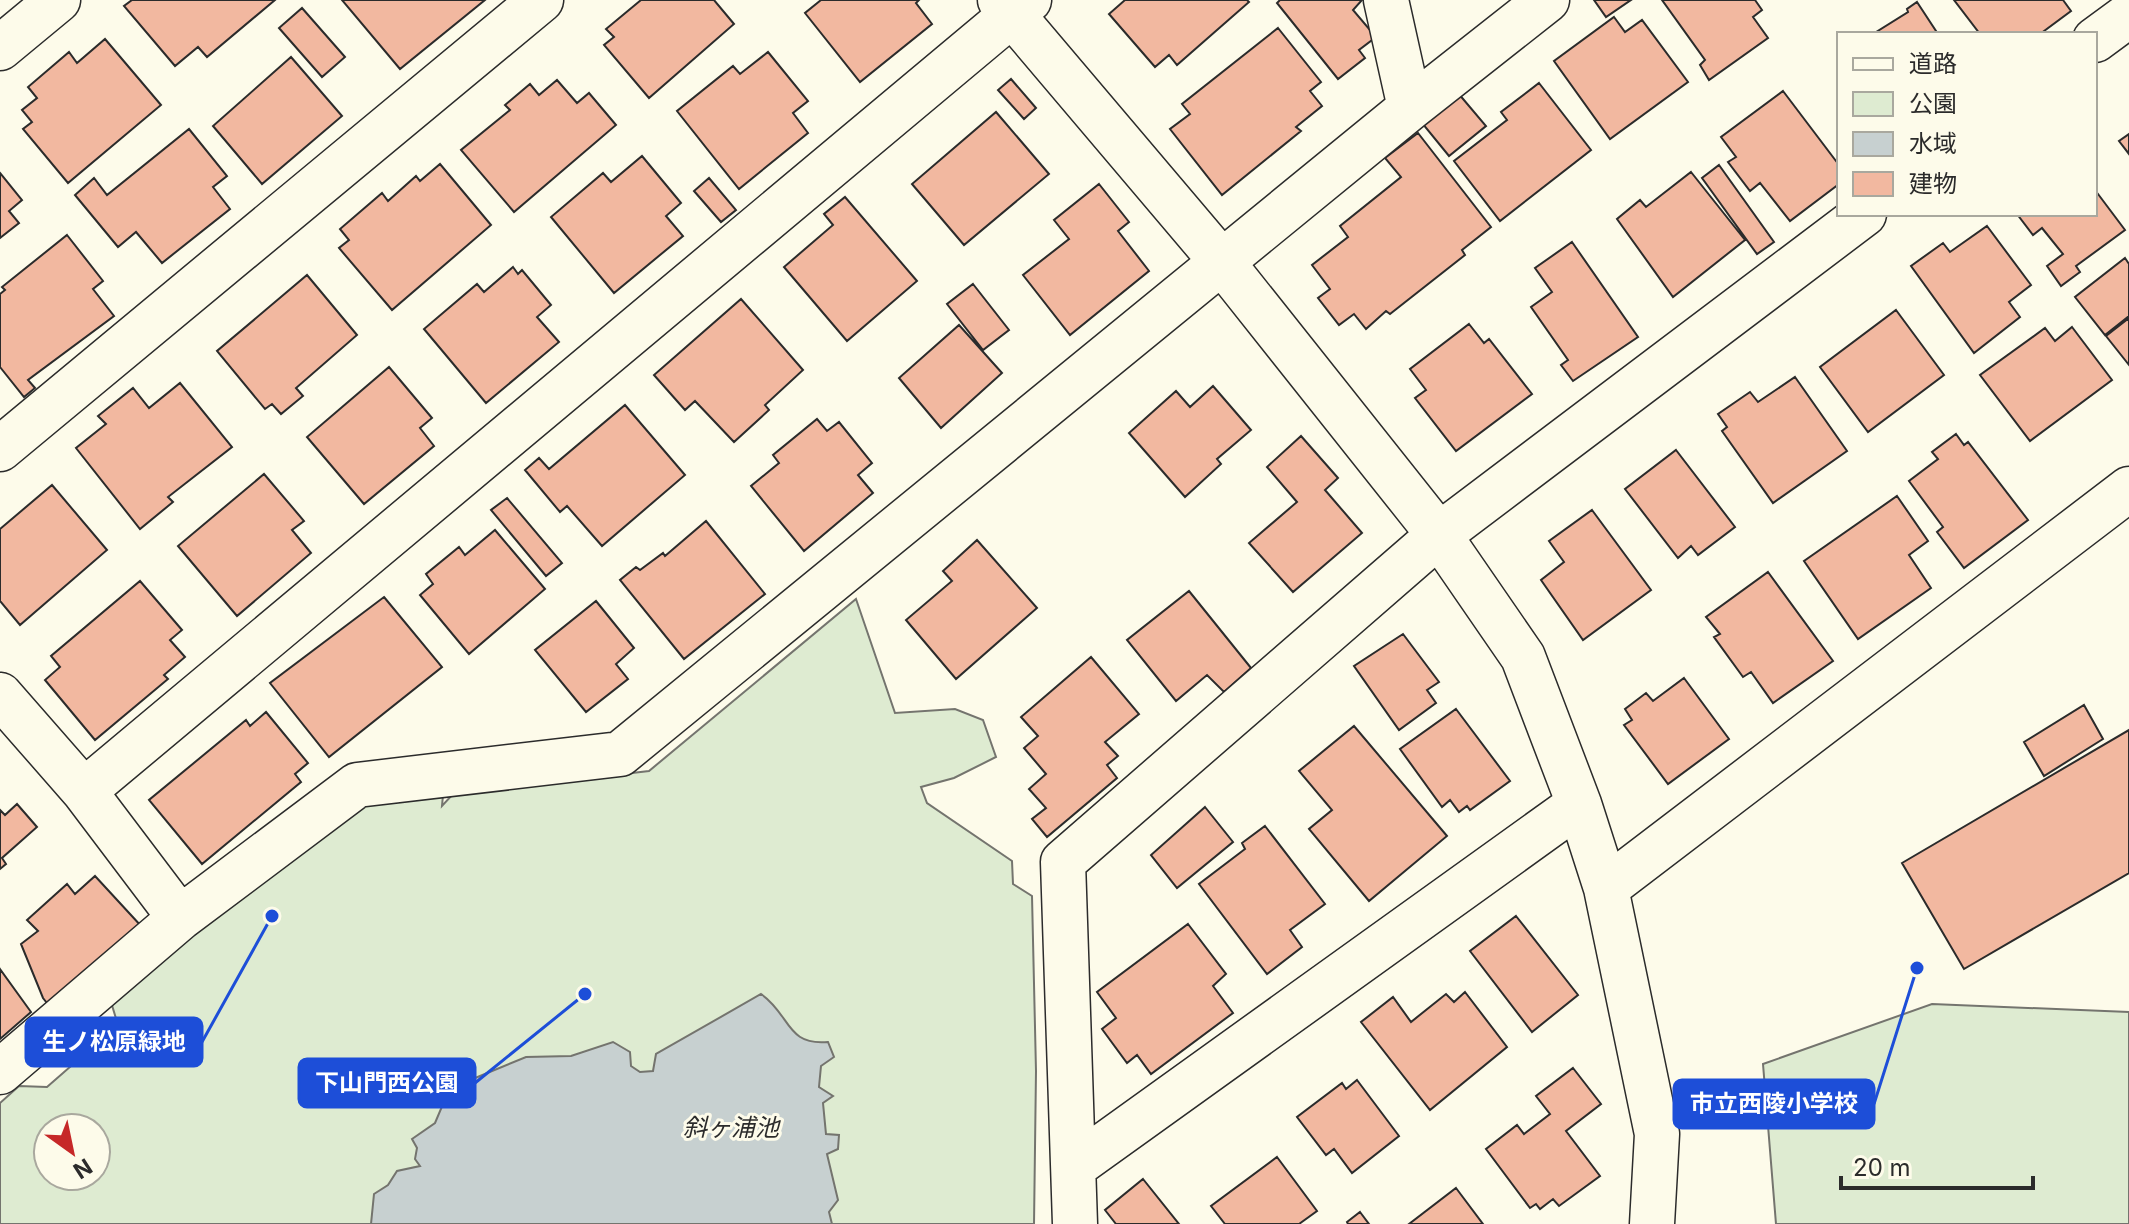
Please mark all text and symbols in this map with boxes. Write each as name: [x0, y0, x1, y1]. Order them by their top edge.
legend: [1837, 32, 2097, 216]
text: 道路: [1909, 49, 1957, 78]
text: 公園: [1909, 89, 1957, 118]
text: 水域: [1909, 129, 1957, 158]
text: 建物: [1909, 169, 1957, 198]
callout: 生ノ松原緑地: [26, 1018, 202, 1066]
text: 生ノ松原緑地: [42, 1027, 186, 1056]
callout: 下山門西公園: [299, 1059, 475, 1107]
text: 下山門西公園: [315, 1068, 459, 1097]
callout: 市立西陵小学校: [1674, 1080, 1874, 1128]
text: 市立西陵小学校: [1690, 1089, 1858, 1118]
north arrow: [32, 1112, 112, 1192]
water label: 斜ヶ浦池: [683, 1113, 781, 1142]
scale bar: [1841, 1140, 2033, 1190]
text: N: [69, 1153, 97, 1184]
text: 20 m: [1853, 1153, 1911, 1182]

